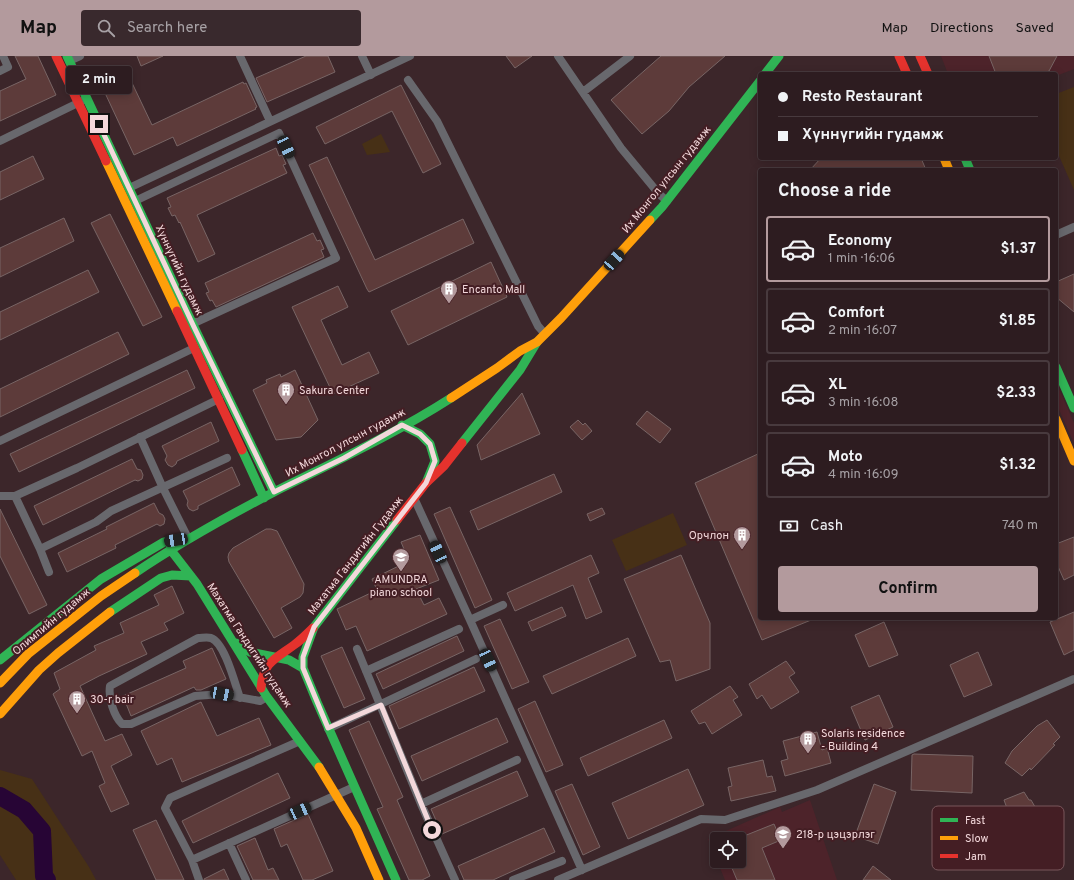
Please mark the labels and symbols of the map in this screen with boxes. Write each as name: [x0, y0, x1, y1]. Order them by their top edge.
callout: 2 min: [66, 66, 132, 94]
route end: [90, 115, 108, 133]
street label: Их Монгол улсын гудамж: [619, 123, 714, 236]
car: [275, 134, 297, 160]
street label: Хүннүгийн гудамж: [152, 223, 206, 318]
car: [602, 247, 626, 273]
building icon: Encanto Mall: [439, 279, 459, 304]
place label: Encanto Mall: [462, 283, 525, 297]
building icon: Sakura Center: [276, 380, 296, 405]
place label: Sakura Center: [299, 384, 370, 398]
street label: Их Монгол улсын гудамж: [283, 405, 408, 481]
street label: Махатма Гандигийн Гудамж: [305, 493, 407, 618]
building icon: Орчлон: [732, 525, 752, 550]
place label: Орчлон: [689, 529, 729, 543]
car: [163, 532, 189, 548]
car: [427, 539, 449, 565]
school or university icon: AMUNDRA piano school: [391, 547, 411, 572]
place label: AMUNDRA piano school: [370, 573, 432, 600]
street label: Махатма Гандигийн гудамж: [204, 580, 295, 711]
street label: Олимпийн гудамж: [10, 585, 94, 659]
car: [477, 647, 499, 673]
car: [209, 686, 235, 702]
building icon: 30-r bair: [67, 689, 87, 714]
place label: 30-r bair: [90, 693, 135, 707]
place label: Solaris residence - Building 4: [821, 727, 905, 754]
building icon: Solaris residence - Building 4: [798, 729, 818, 754]
car: [287, 801, 313, 821]
legend: [932, 806, 1064, 870]
text: Fast: [965, 814, 985, 828]
route start: [423, 821, 441, 839]
school or university icon: 218-р цэцэрлэг: [773, 824, 793, 849]
place label: 218-р цэцэрлэг: [796, 828, 875, 842]
text: Slow: [965, 832, 988, 846]
text: Jam: [965, 850, 986, 864]

